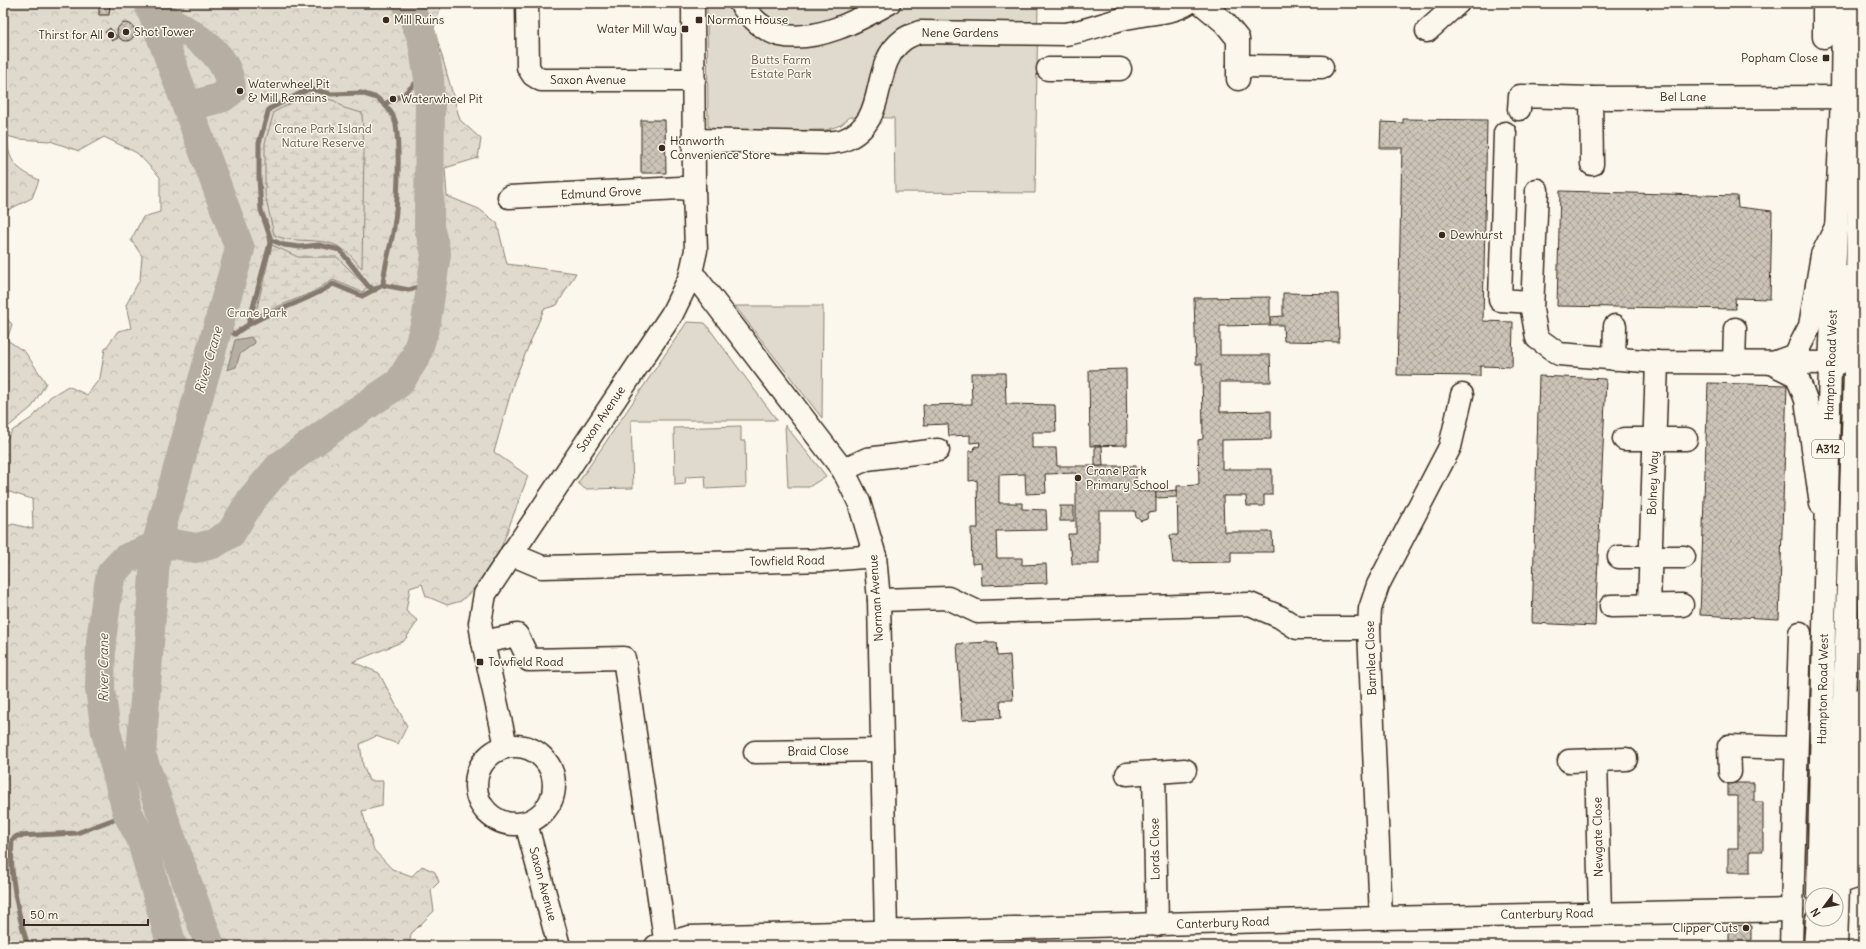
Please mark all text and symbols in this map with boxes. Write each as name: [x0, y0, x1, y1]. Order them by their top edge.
place label: Mill Ruins: [394, 12, 444, 27]
place label: Norman House: [707, 12, 788, 27]
marker: Mill Ruins: [381, 15, 391, 25]
marker: Norman House: [694, 15, 704, 25]
place label: Water Mill Way: [597, 21, 677, 36]
place label: Shot Tower: [134, 24, 194, 39]
marker: Water Mill Way: [680, 24, 690, 34]
street label: Nene Gardens: [921, 25, 999, 40]
place label: Thirst for All: [38, 27, 103, 42]
marker: Shot Tower: [121, 27, 131, 37]
marker: Thirst for All: [106, 30, 116, 40]
place label: Popham Close: [1741, 50, 1818, 65]
park label: Butts Farm Estate Park: [750, 52, 812, 81]
marker: Popham Close: [1821, 53, 1831, 63]
street label: Saxon Avenue: [550, 72, 626, 87]
place label: Waterwheel Pit & Mill Remains: [248, 76, 329, 105]
marker: Waterwheel Pit & Mill Remains: [235, 86, 245, 96]
street label: Bel Lane: [1660, 89, 1706, 104]
place label: Waterwheel Pit: [401, 91, 482, 106]
marker: Waterwheel Pit: [388, 94, 398, 104]
park label: Crane Park Island Nature Reserve: [274, 121, 372, 150]
place label: Hanworth Convenience Store: [670, 133, 770, 162]
marker: Hanworth Convenience Store: [657, 143, 667, 153]
street label: Edmund Grove: [560, 183, 642, 202]
place label: Dewhurst: [1450, 227, 1503, 242]
marker: Dewhurst: [1437, 230, 1447, 240]
park label: Crane Park: [227, 305, 287, 320]
street label: Hampton Road West: [1821, 309, 1840, 421]
water label: River Crane: [191, 324, 226, 395]
street label: Saxon Avenue: [573, 383, 628, 454]
road number: A312: [1812, 440, 1844, 458]
street label: Bolney Way: [1644, 450, 1661, 515]
place label: Crane Park Primary School: [1086, 463, 1169, 492]
marker: Crane Park Primary School: [1073, 473, 1083, 483]
street label: Towfield Road: [749, 552, 825, 569]
street label: Norman Avenue: [865, 554, 886, 642]
street label: Barnlea Close: [1362, 620, 1379, 696]
water label: River Crane: [95, 633, 112, 702]
street label: Hampton Road West: [1814, 633, 1831, 745]
place label: Towfield Road: [488, 654, 564, 669]
marker: Towfield Road: [475, 657, 485, 667]
street label: Braid Close: [787, 742, 849, 759]
street label: Newgate Close: [1589, 797, 1606, 877]
street label: Lords Close: [1146, 818, 1163, 880]
street label: Saxon Avenue: [526, 845, 561, 923]
north arrow: [1804, 887, 1844, 927]
scale bar: [24, 901, 148, 927]
street label: Canterbury Road: [1500, 905, 1594, 922]
text: N: [1808, 905, 1823, 919]
text: 50 m: [30, 907, 59, 922]
street label: Canterbury Road: [1176, 913, 1270, 932]
place label: Clipper Cuts: [1673, 920, 1738, 935]
marker: Clipper Cuts: [1741, 923, 1751, 933]

